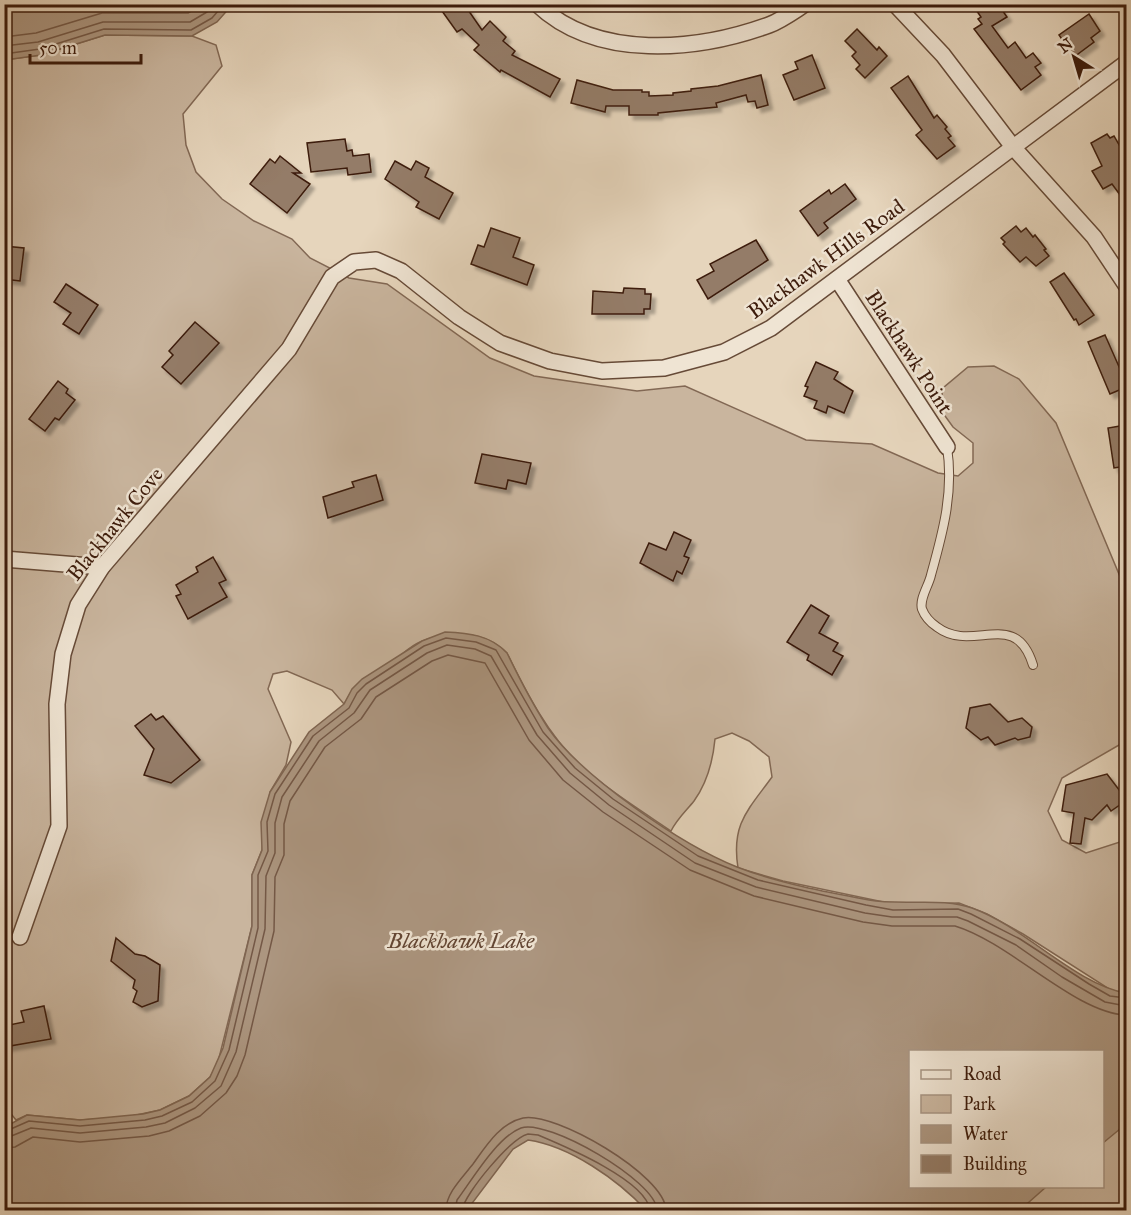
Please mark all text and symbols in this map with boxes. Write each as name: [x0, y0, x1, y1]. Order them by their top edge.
scale bar: [30, 27, 141, 65]
north arrow: [1044, 27, 1104, 87]
text: N: [1054, 33, 1077, 57]
text: 50 m: [39, 37, 77, 59]
street label: Blackhawk Hills Road: [742, 193, 910, 325]
street label: Blackhawk Point: [859, 285, 959, 419]
street label: Blackhawk Cove: [61, 462, 169, 586]
water label: Blackhawk Lake: [387, 927, 535, 954]
legend: [909, 1050, 1104, 1188]
text: Road: [963, 1063, 1001, 1085]
text: Park: [963, 1093, 996, 1115]
text: Water: [963, 1123, 1008, 1145]
text: Building: [963, 1153, 1027, 1176]

